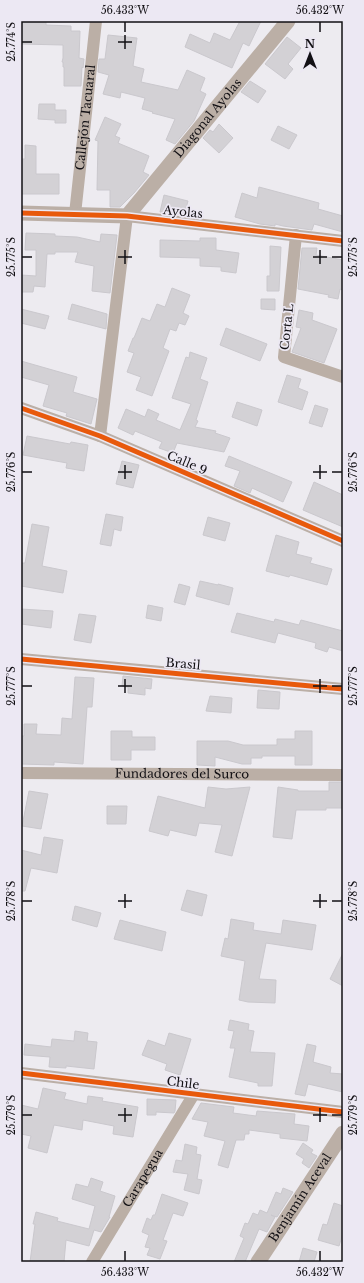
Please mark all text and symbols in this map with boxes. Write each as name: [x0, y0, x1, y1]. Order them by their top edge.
text: 56.433°W: [101, 4, 149, 17]
text: 56.432°W: [296, 4, 344, 17]
text: 25.774°S: [5, 22, 18, 62]
north arrow: [290, 34, 330, 74]
text: N: [305, 37, 316, 51]
street label: Callejón Tacuaral: [72, 64, 98, 171]
street label: Diagonal Ayolas: [170, 75, 244, 160]
street label: Ayolas: [161, 202, 204, 221]
text: 25.775°S: [5, 237, 18, 277]
text: 25.775°S: [347, 237, 360, 277]
street label: Corta L: [277, 303, 296, 351]
street label: Calle 9: [165, 447, 210, 478]
text: 25.776°S: [5, 452, 18, 492]
text: 25.776°S: [347, 452, 360, 492]
street label: Brasil: [165, 655, 201, 673]
text: 25.777°S: [5, 666, 18, 706]
text: 25.777°S: [347, 666, 360, 706]
street label: Fundadores del Surco: [115, 766, 249, 781]
text: 25.778°S: [5, 881, 18, 921]
text: 25.778°S: [347, 881, 360, 921]
street label: Chile: [166, 1073, 200, 1092]
text: 25.779°S: [5, 1095, 18, 1135]
text: 25.779°S: [347, 1095, 360, 1135]
street label: Carapegua: [119, 1146, 166, 1210]
street label: Benjamín Aceval: [265, 1150, 335, 1245]
text: 56.433°W: [101, 1266, 149, 1279]
text: 56.432°W: [296, 1266, 344, 1279]

